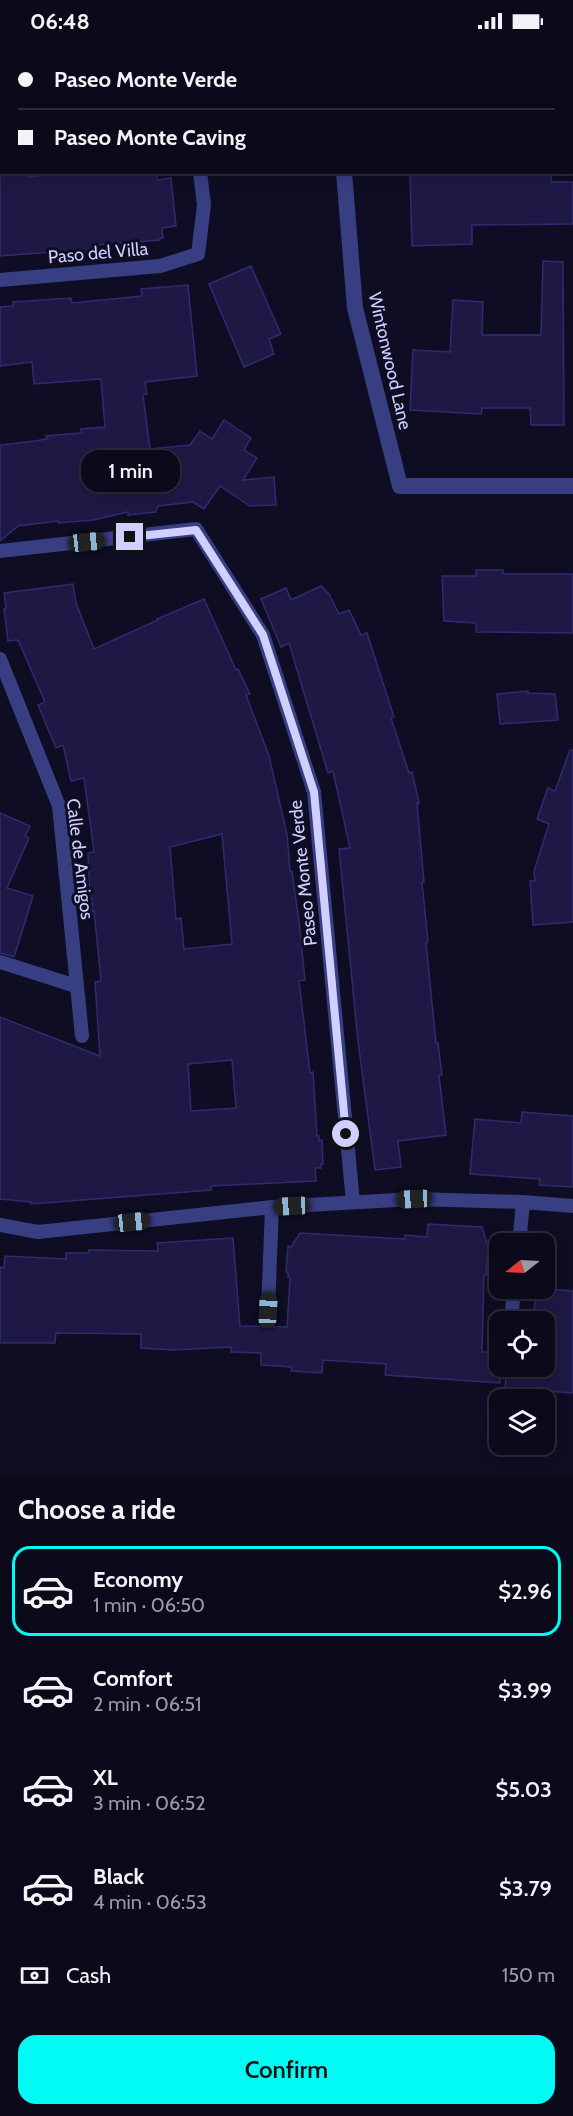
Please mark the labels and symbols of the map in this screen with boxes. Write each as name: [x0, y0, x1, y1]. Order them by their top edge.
street label: Paso del Villa: [47, 238, 149, 268]
street label: Wintonwood Lane: [364, 290, 416, 432]
callout: 1 min: [80, 450, 180, 492]
route end: [116, 523, 143, 550]
car: [68, 531, 106, 553]
street label: Calle de Amigos: [62, 797, 98, 921]
street label: Paseo Monte Verde: [284, 799, 322, 947]
route start: [332, 1120, 359, 1147]
car: [396, 1189, 432, 1209]
car: [274, 1196, 310, 1216]
car: [113, 1211, 151, 1233]
north arrow: [489, 1233, 555, 1299]
car: [258, 1292, 278, 1328]

